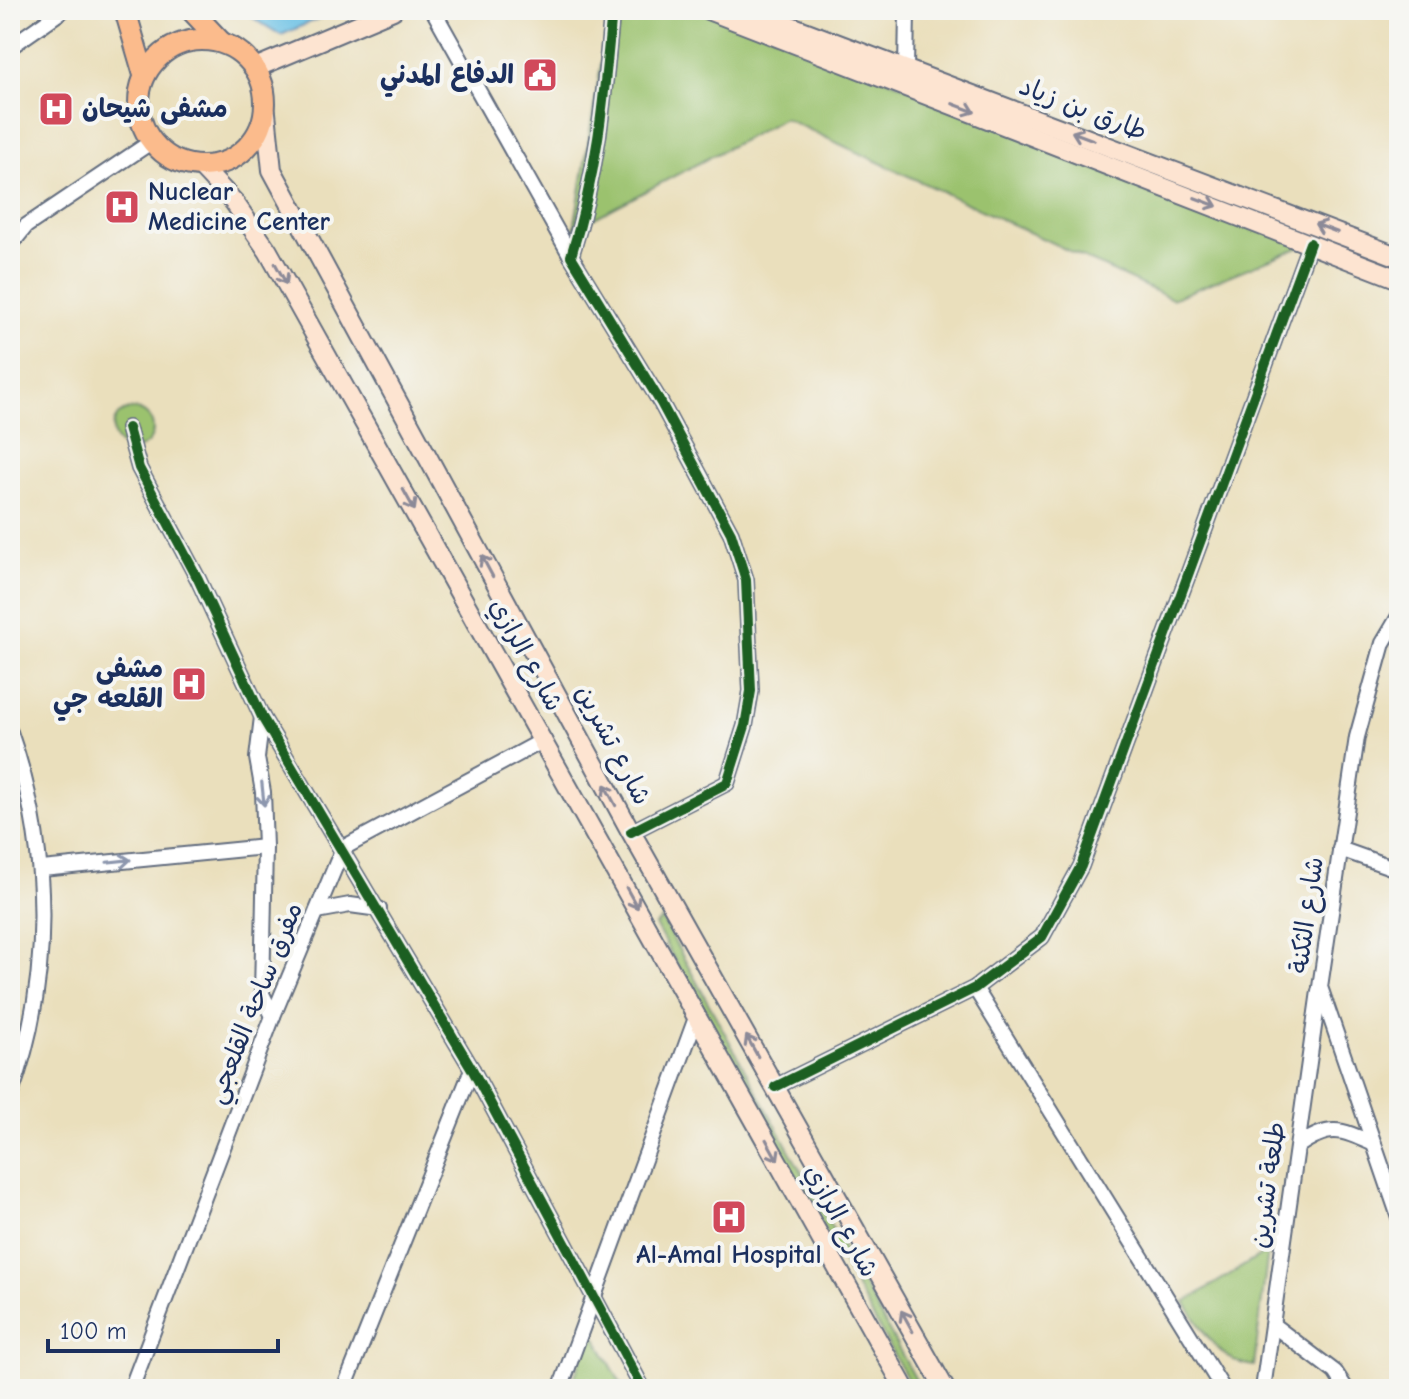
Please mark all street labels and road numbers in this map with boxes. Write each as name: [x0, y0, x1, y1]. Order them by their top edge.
street label: طارق بن زياد: [1015, 71, 1151, 147]
street label: شارع الرازي: [480, 593, 569, 718]
street label: شارع تشرين: [567, 680, 657, 811]
street label: شارع الثكنة: [1284, 855, 1332, 976]
street label: مفرق ساحة القلعجي: [201, 898, 315, 1110]
street label: طلعة تشرين: [1244, 1120, 1292, 1250]
street label: شارع الرازي: [795, 1159, 884, 1284]

